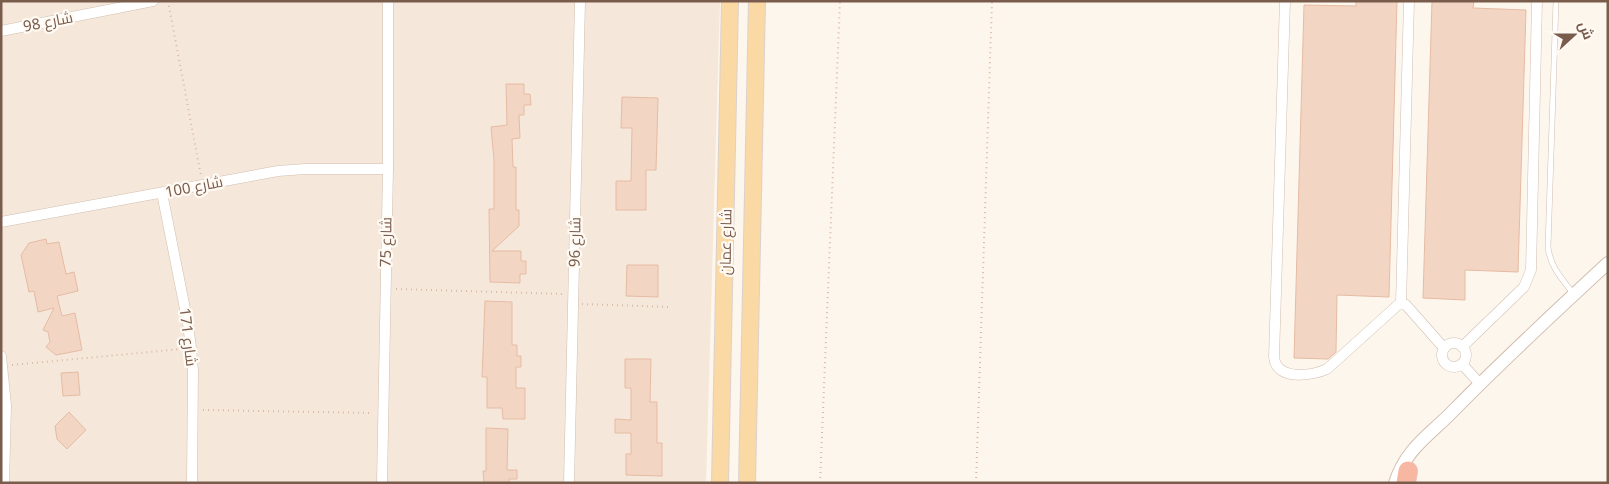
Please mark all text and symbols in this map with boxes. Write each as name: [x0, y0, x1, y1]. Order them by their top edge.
street label: شارع 98: [21, 6, 75, 38]
north arrow: [1549, 10, 1599, 60]
text: ش: [1575, 18, 1599, 42]
street label: شارع 100: [163, 171, 225, 203]
street label: شارع عمان: [714, 209, 738, 275]
street label: شارع 75: [375, 217, 397, 267]
street label: شارع 96: [564, 217, 586, 267]
street label: شارع 171: [174, 307, 202, 367]

